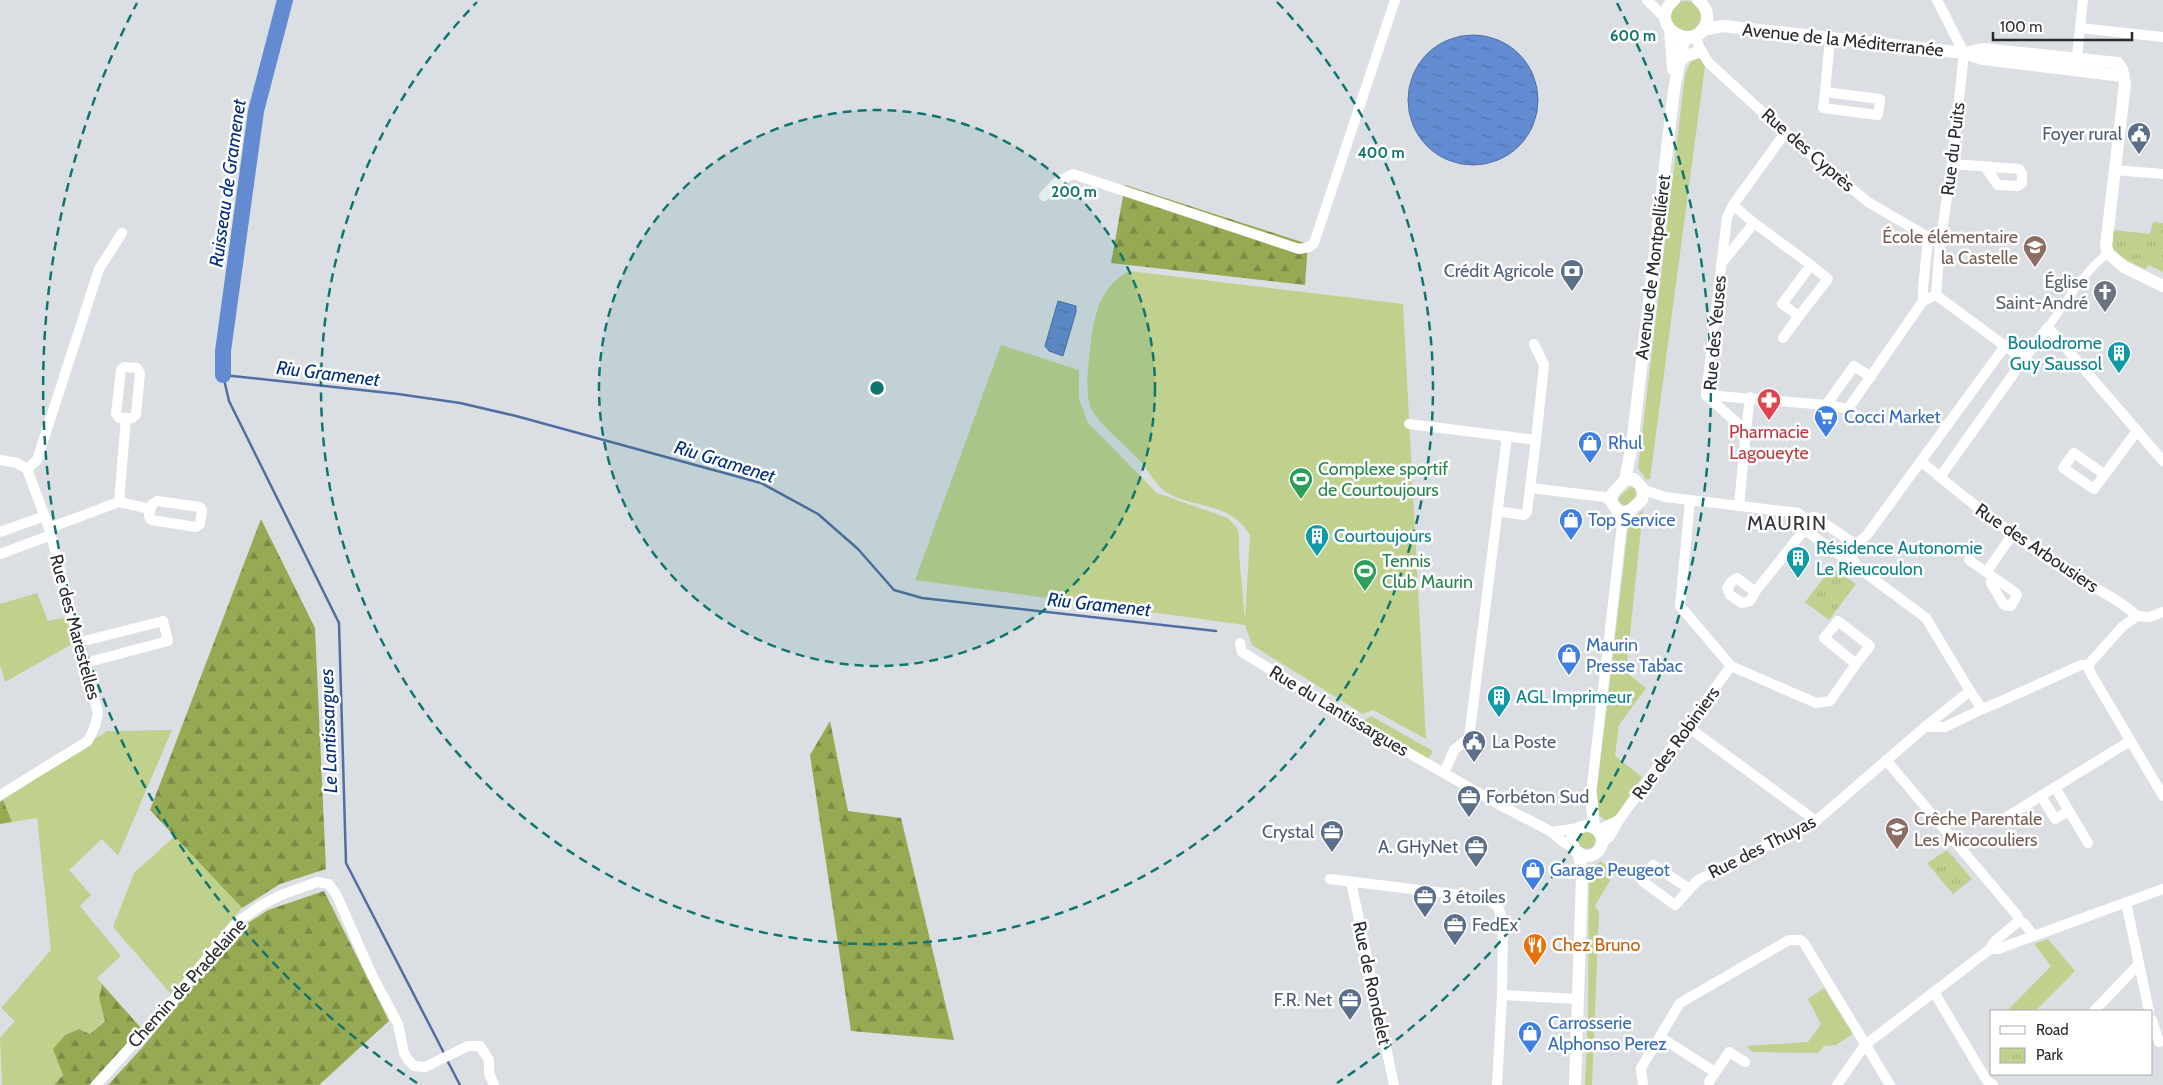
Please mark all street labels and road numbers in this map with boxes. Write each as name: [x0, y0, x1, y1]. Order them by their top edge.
street label: Avenue de la Méditerranée: [1741, 18, 1945, 62]
street label: Rue du Puits: [1936, 101, 1970, 197]
street label: Rue des Cyprès: [1757, 104, 1859, 196]
street label: Avenue de Montpelliéret: [1631, 173, 1675, 361]
street label: Rue des Yeuses: [1699, 275, 1731, 391]
street label: Rue des Arbousiers: [1971, 499, 2103, 597]
street label: Rue des Marestelles: [45, 552, 105, 702]
street label: Rue du Lantissargues: [1265, 661, 1413, 761]
street label: Rue des Robiniers: [1628, 682, 1724, 804]
street label: Rue des Thuyas: [1705, 810, 1819, 884]
street label: Chemin de Pradelaine: [123, 914, 251, 1052]
street label: Rue de Rondelet: [1348, 919, 1396, 1047]

